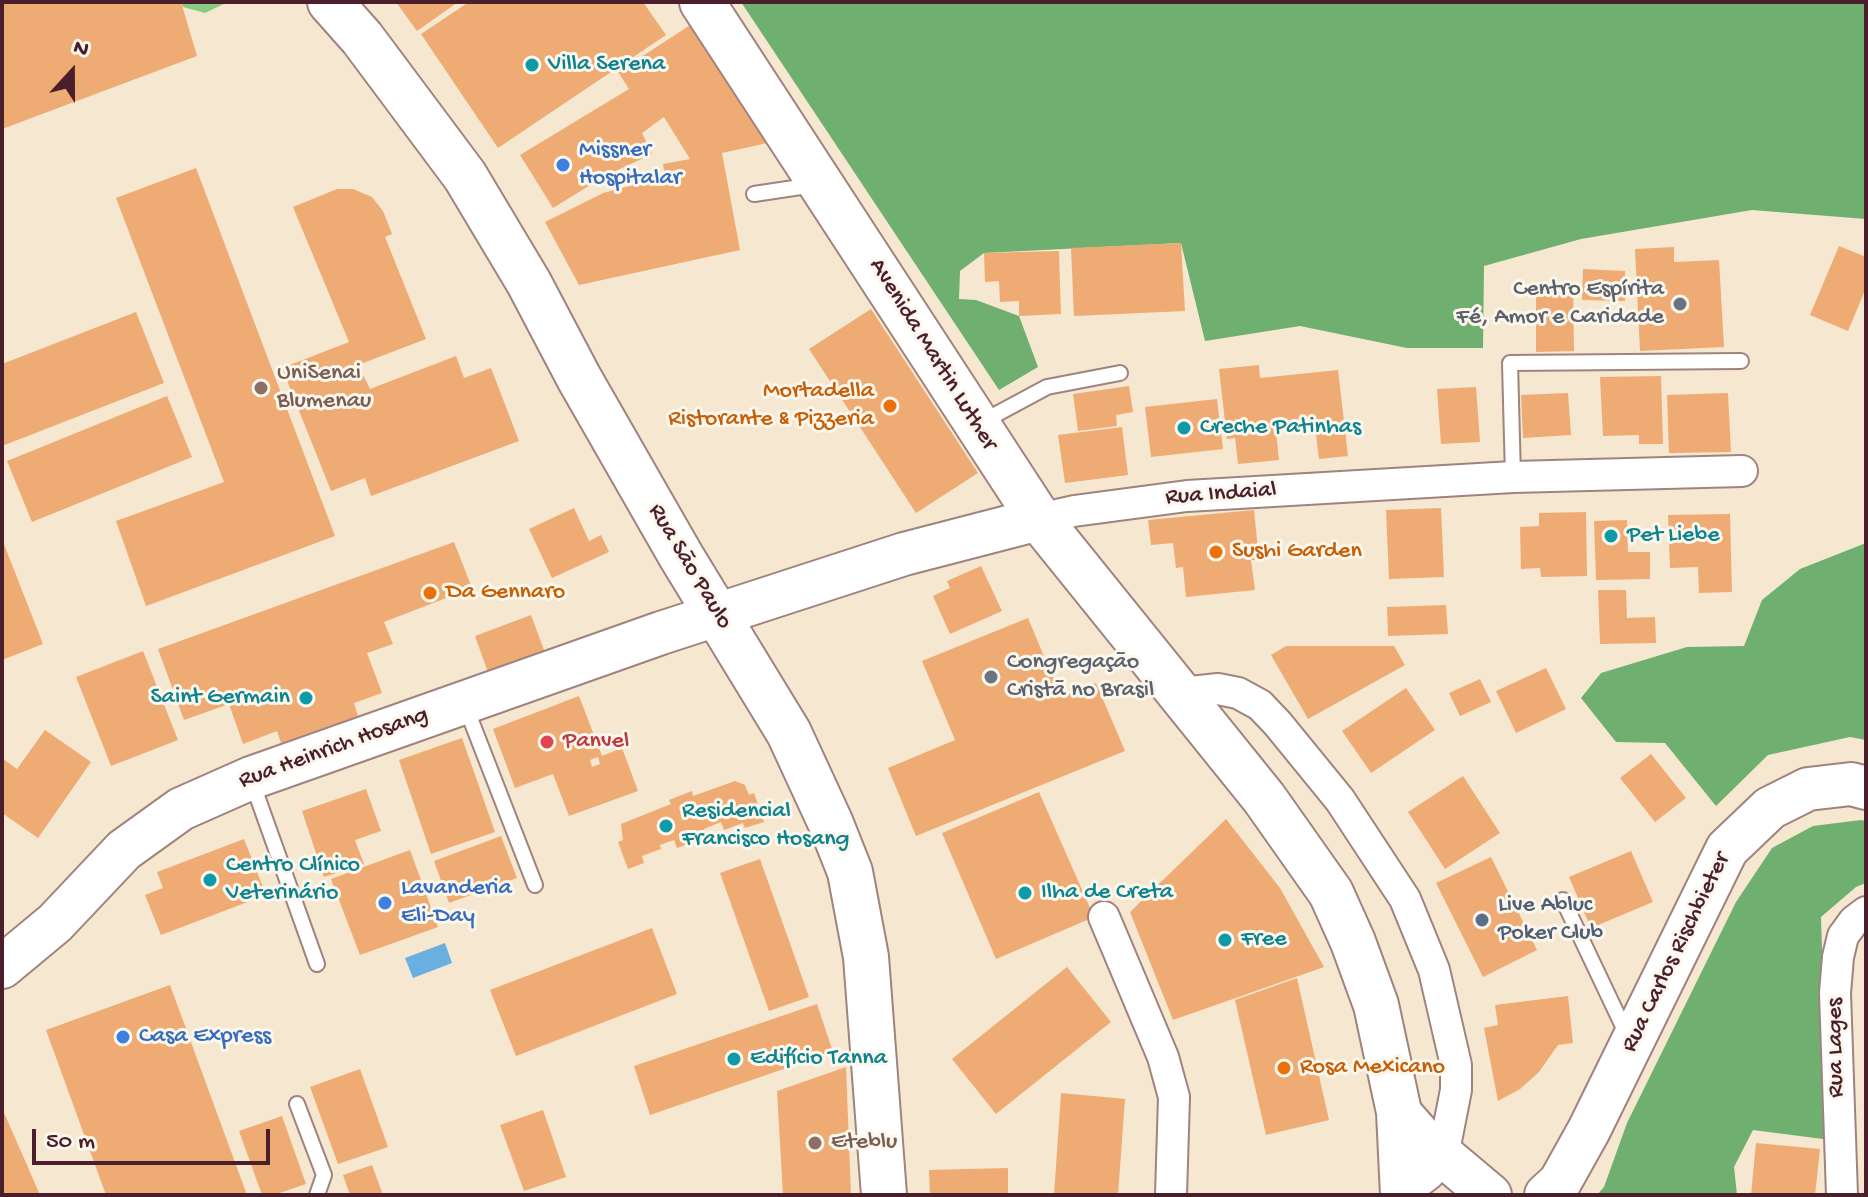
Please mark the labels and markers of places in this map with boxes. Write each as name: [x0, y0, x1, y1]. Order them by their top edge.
place label: Villa Serena: [548, 51, 665, 79]
marker: Villa Serena: [523, 56, 541, 74]
place label: Missner Hospitalar: [579, 137, 681, 193]
marker: Missner Hospitalar: [554, 156, 572, 174]
place label: Centro Espírita Fé, Amor e Caridade: [1456, 276, 1664, 332]
marker: Centro Espírita Fé, Amor e Caridade: [1671, 295, 1689, 313]
place label: UniSenai Blumenau: [277, 360, 371, 416]
place label: Mortadella Ristorante & Pizzeria: [668, 378, 874, 434]
marker: UniSenai Blumenau: [252, 379, 270, 397]
marker: Mortadella Ristorante & Pizzeria: [881, 397, 899, 415]
place label: Creche Patinhas: [1200, 414, 1361, 442]
marker: Creche Patinhas: [1175, 419, 1193, 437]
place label: Pet Liebe: [1627, 522, 1720, 550]
marker: Pet Liebe: [1602, 527, 1620, 545]
place label: Sushi Garden: [1232, 538, 1362, 566]
marker: Sushi Garden: [1207, 543, 1225, 561]
place label: Da Gennaro: [446, 579, 565, 607]
marker: Da Gennaro: [421, 584, 439, 602]
place label: Congregação Cristã no Brasil: [1007, 649, 1154, 705]
marker: Congregação Cristã no Brasil: [982, 668, 1000, 686]
place label: Saint Germain: [150, 684, 290, 712]
marker: Saint Germain: [297, 689, 315, 707]
place label: Panvel: [563, 728, 629, 756]
marker: Panvel: [538, 733, 556, 751]
place label: Residencial Francisco Hosang: [682, 798, 849, 854]
marker: Residencial Francisco Hosang: [657, 817, 675, 835]
place label: Centro Clínico Veterinário: [226, 852, 360, 908]
marker: Centro Clínico Veterinário: [201, 871, 219, 889]
place label: Lavanderia Eli-Day: [401, 875, 512, 931]
place label: Ilha de Creta: [1041, 879, 1173, 907]
marker: Ilha de Creta: [1016, 884, 1034, 902]
place label: Live Abluc Poker Club: [1498, 892, 1603, 948]
marker: Lavanderia Eli-Day: [376, 894, 394, 912]
marker: Live Abluc Poker Club: [1473, 911, 1491, 929]
place label: Free: [1241, 926, 1287, 954]
marker: Free: [1216, 931, 1234, 949]
place label: Casa Express: [139, 1023, 271, 1051]
marker: Casa Express: [114, 1028, 132, 1046]
place label: Edifício Tanna: [750, 1045, 887, 1073]
marker: Edifício Tanna: [725, 1050, 743, 1068]
place label: Rosa Mexicano: [1300, 1054, 1445, 1082]
marker: Rosa Mexicano: [1275, 1059, 1293, 1077]
place label: Eteblu: [831, 1129, 897, 1157]
marker: Eteblu: [806, 1134, 824, 1152]

